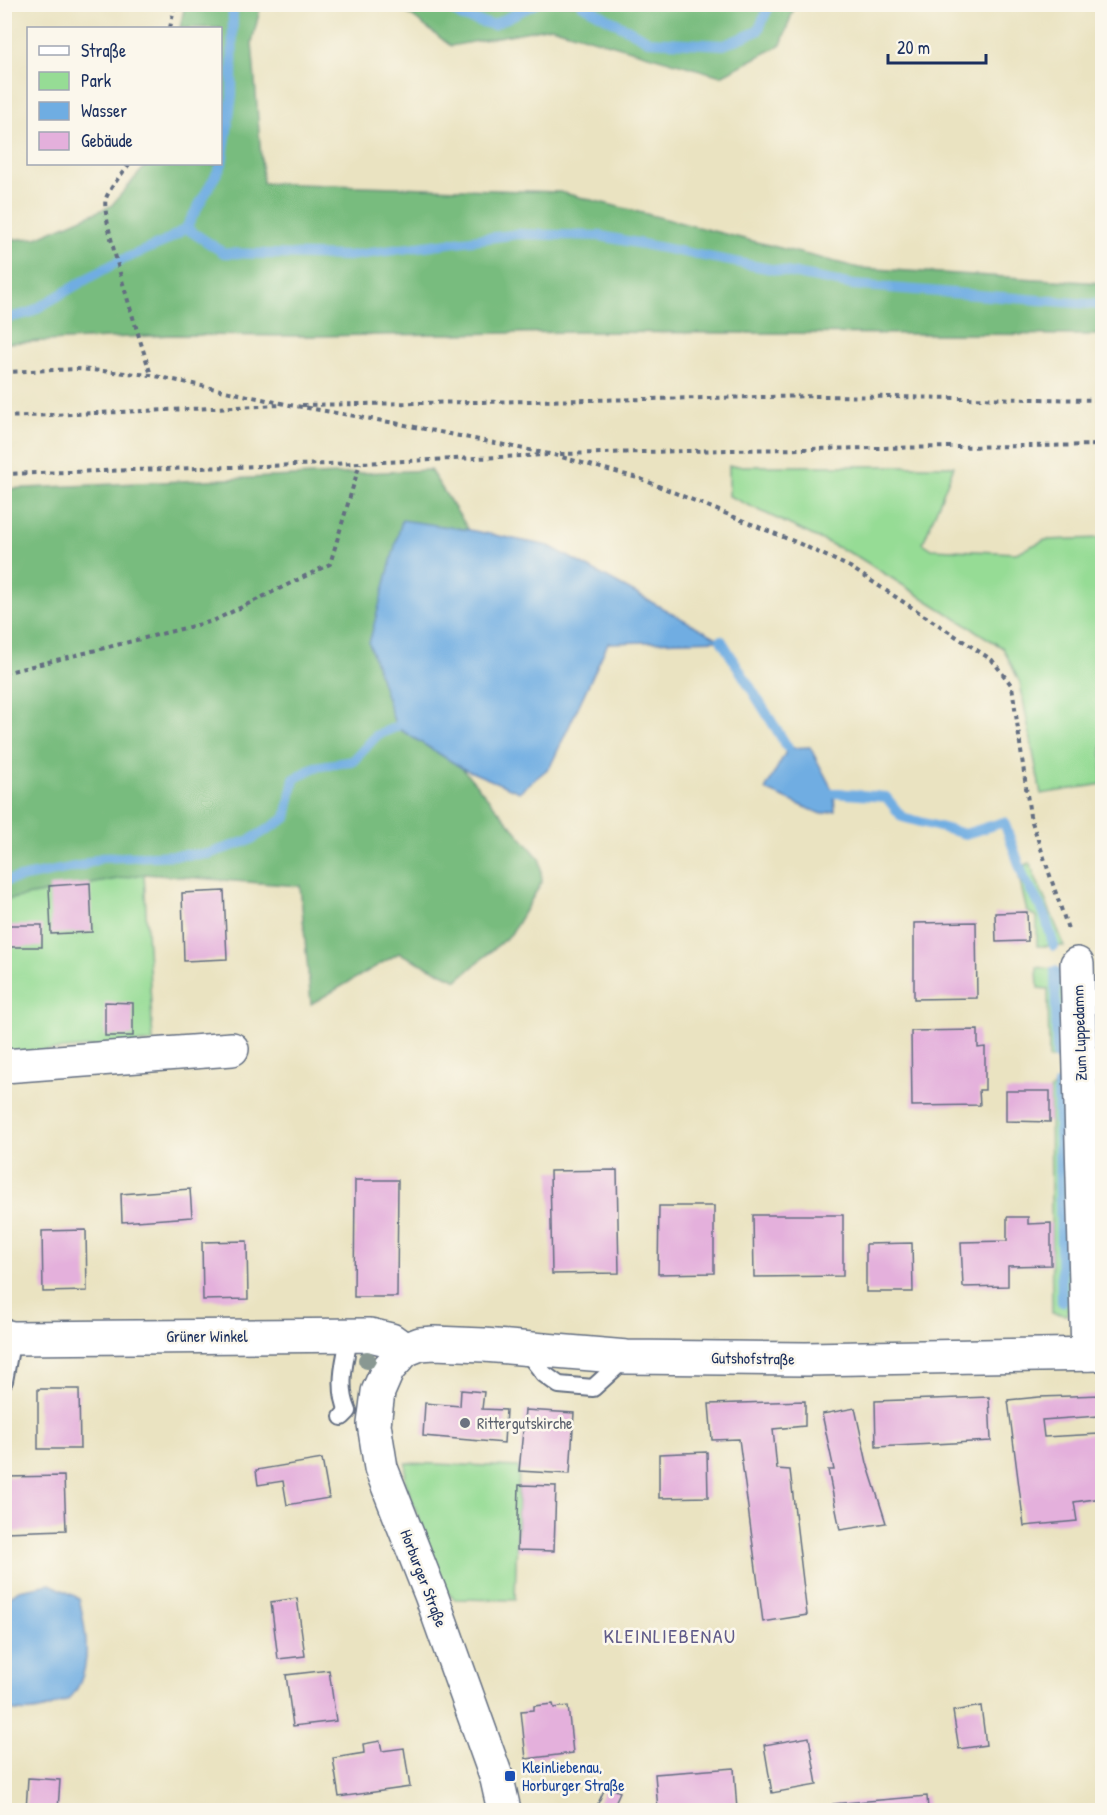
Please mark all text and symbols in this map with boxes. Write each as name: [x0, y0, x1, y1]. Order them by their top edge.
legend: [27, 27, 222, 165]
scale bar: [888, 27, 986, 65]
text: 20 m: [897, 35, 930, 60]
text: Straße: [81, 38, 126, 63]
text: Park: [81, 68, 112, 93]
text: Wasser: [81, 98, 127, 123]
text: Gebäude: [81, 128, 133, 153]
street label: Zum Luppedamm: [1066, 985, 1092, 1081]
street label: Grüner Winkel: [166, 1325, 249, 1347]
street label: Gutshofstraße: [711, 1346, 796, 1370]
place label: Rittergutskirche: [477, 1412, 573, 1434]
marker: Rittergutskirche: [458, 1416, 472, 1430]
street label: Horburger Straße: [395, 1526, 453, 1630]
district label: KLEINLIEBENAU: [604, 1622, 736, 1649]
place label: Kleinliebenau, Horburger Straße: [522, 1756, 625, 1796]
marker: Kleinliebenau, Horburger Straße: [503, 1769, 517, 1783]

